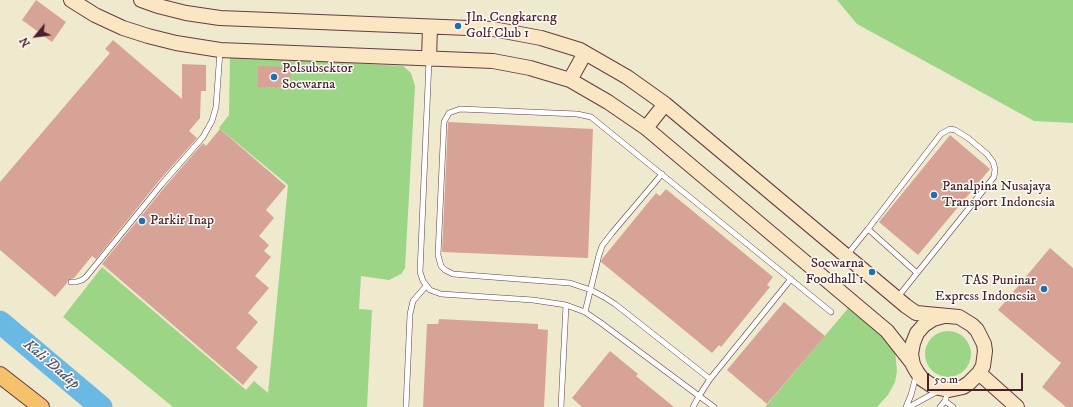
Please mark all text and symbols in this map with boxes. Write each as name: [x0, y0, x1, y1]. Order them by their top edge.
place label: Jln. Cengkareng Golf Club 1: [466, 10, 557, 42]
north arrow: [16, 16, 56, 56]
marker: Jln. Cengkareng Golf Club 1: [453, 21, 463, 31]
text: N: [17, 34, 34, 49]
place label: Polsubsektor Soewarna: [282, 61, 353, 94]
marker: Polsubsektor Soewarna: [269, 72, 279, 82]
place label: Panalpina Nusajaya Transport Indonesia: [942, 179, 1055, 212]
marker: Panalpina Nusajaya Transport Indonesia: [929, 190, 939, 200]
place label: Parkir Inap: [150, 213, 214, 229]
marker: Parkir Inap: [137, 216, 147, 226]
place label: Soewarna Foodhall 1: [805, 256, 864, 288]
marker: Soewarna Foodhall 1: [867, 267, 877, 277]
place label: TAS Puninar Express Indonesia: [935, 273, 1036, 306]
marker: TAS Puninar Express Indonesia: [1039, 284, 1049, 294]
water label: Kali Dadap: [19, 336, 83, 394]
scale bar: [929, 365, 1025, 391]
text: 50 m: [934, 372, 958, 387]

